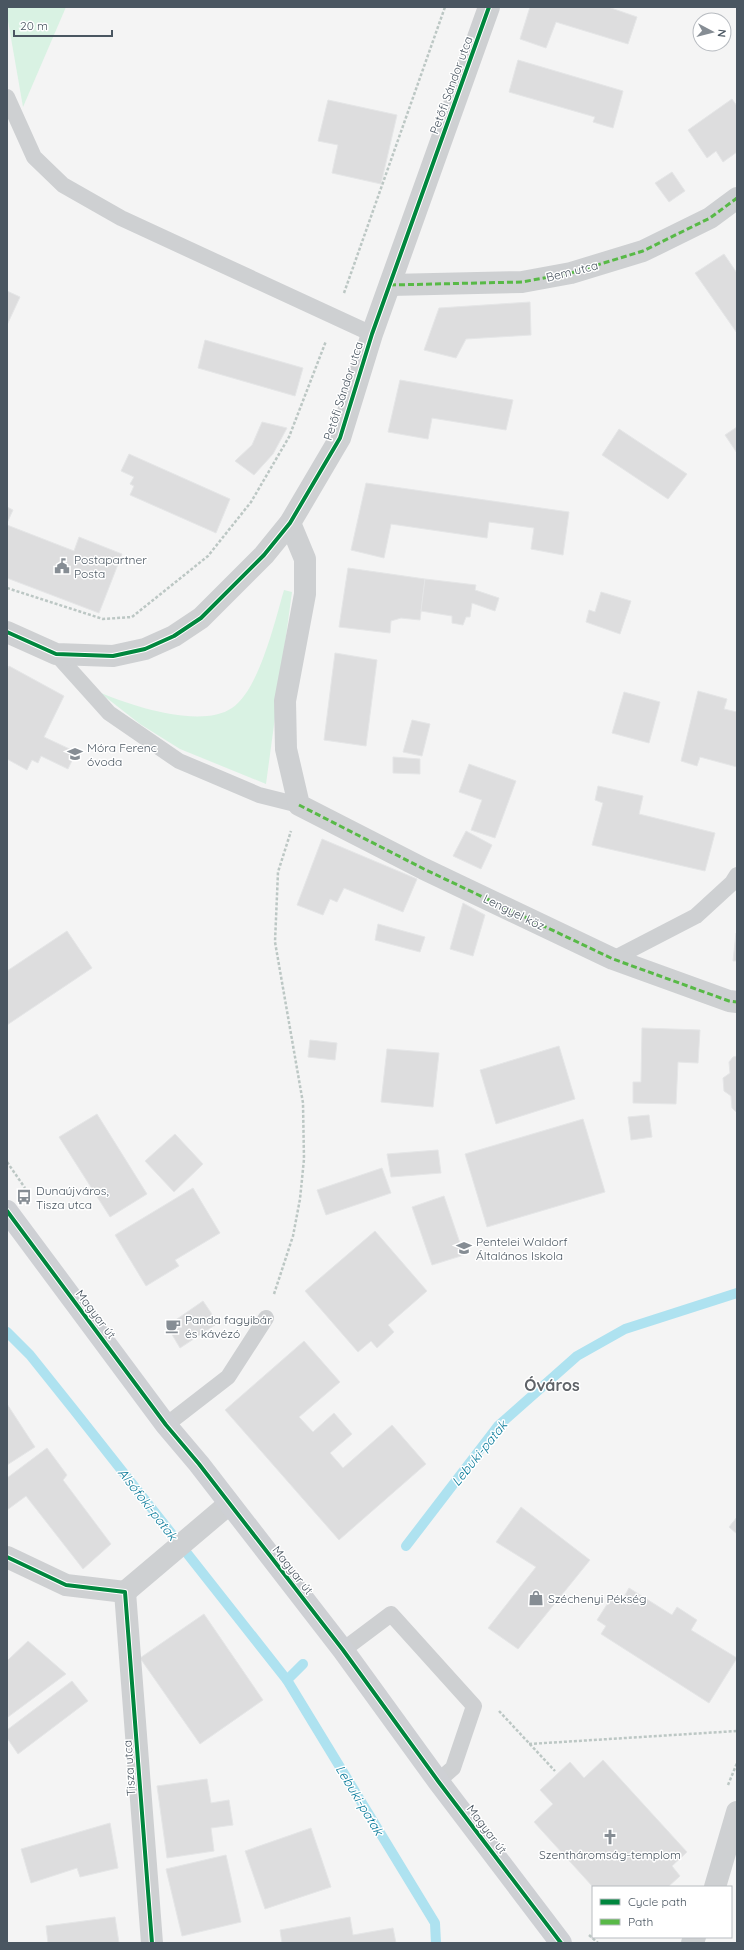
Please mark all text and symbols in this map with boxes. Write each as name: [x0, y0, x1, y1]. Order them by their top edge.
scale bar: [14, 12, 112, 38]
north arrow: [692, 12, 732, 52]
text: 20 m: [20, 18, 48, 33]
text: N: [714, 28, 729, 38]
street label: Petőfi Sándor utca: [426, 34, 476, 136]
street label: Bem utca: [544, 257, 600, 285]
street label: Petőfi Sándor utca: [320, 340, 366, 442]
place label: Postapartner Posta: [74, 552, 147, 581]
public building icon: Postapartner Posta: [53, 557, 71, 575]
place label: Móra Ferenc óvoda: [87, 740, 157, 769]
school or university icon: Móra Ferenc óvoda: [66, 745, 84, 763]
street label: Lengyel köz: [481, 891, 547, 933]
place label: Dunaújváros, Tisza utca: [36, 1183, 109, 1212]
bus stop icon: Dunaújváros, Tisza utca: [15, 1188, 33, 1206]
place label: Pentelei Waldorf Általános Iskola: [476, 1234, 568, 1263]
school or university icon: Pentelei Waldorf Általános Iskola: [455, 1239, 473, 1257]
street label: Magyar út: [73, 1286, 119, 1342]
place label: Panda fagyibár és kávézó: [185, 1312, 272, 1341]
cafe icon: Panda fagyibár és kávézó: [164, 1317, 182, 1335]
district label: Óváros: [524, 1375, 580, 1395]
water label: Lebuki-patak: [448, 1416, 511, 1489]
water label: Alsófoki-patak: [115, 1465, 182, 1544]
street label: Magyar út: [269, 1543, 317, 1597]
shop icon: Széchenyi Pékség: [527, 1589, 545, 1607]
place label: Széchenyi Pékség: [548, 1591, 647, 1606]
street label: Tisza utca: [120, 1740, 138, 1796]
water label: Lebuki-patak: [333, 1762, 388, 1839]
street label: Magyar út: [464, 1801, 510, 1857]
church icon: Szentháromság-templom: [601, 1828, 619, 1846]
place label: Szentháromság-templom: [539, 1847, 681, 1862]
legend: [592, 1886, 732, 1938]
text: Cycle path: [628, 1894, 687, 1909]
text: Path: [628, 1914, 653, 1929]

